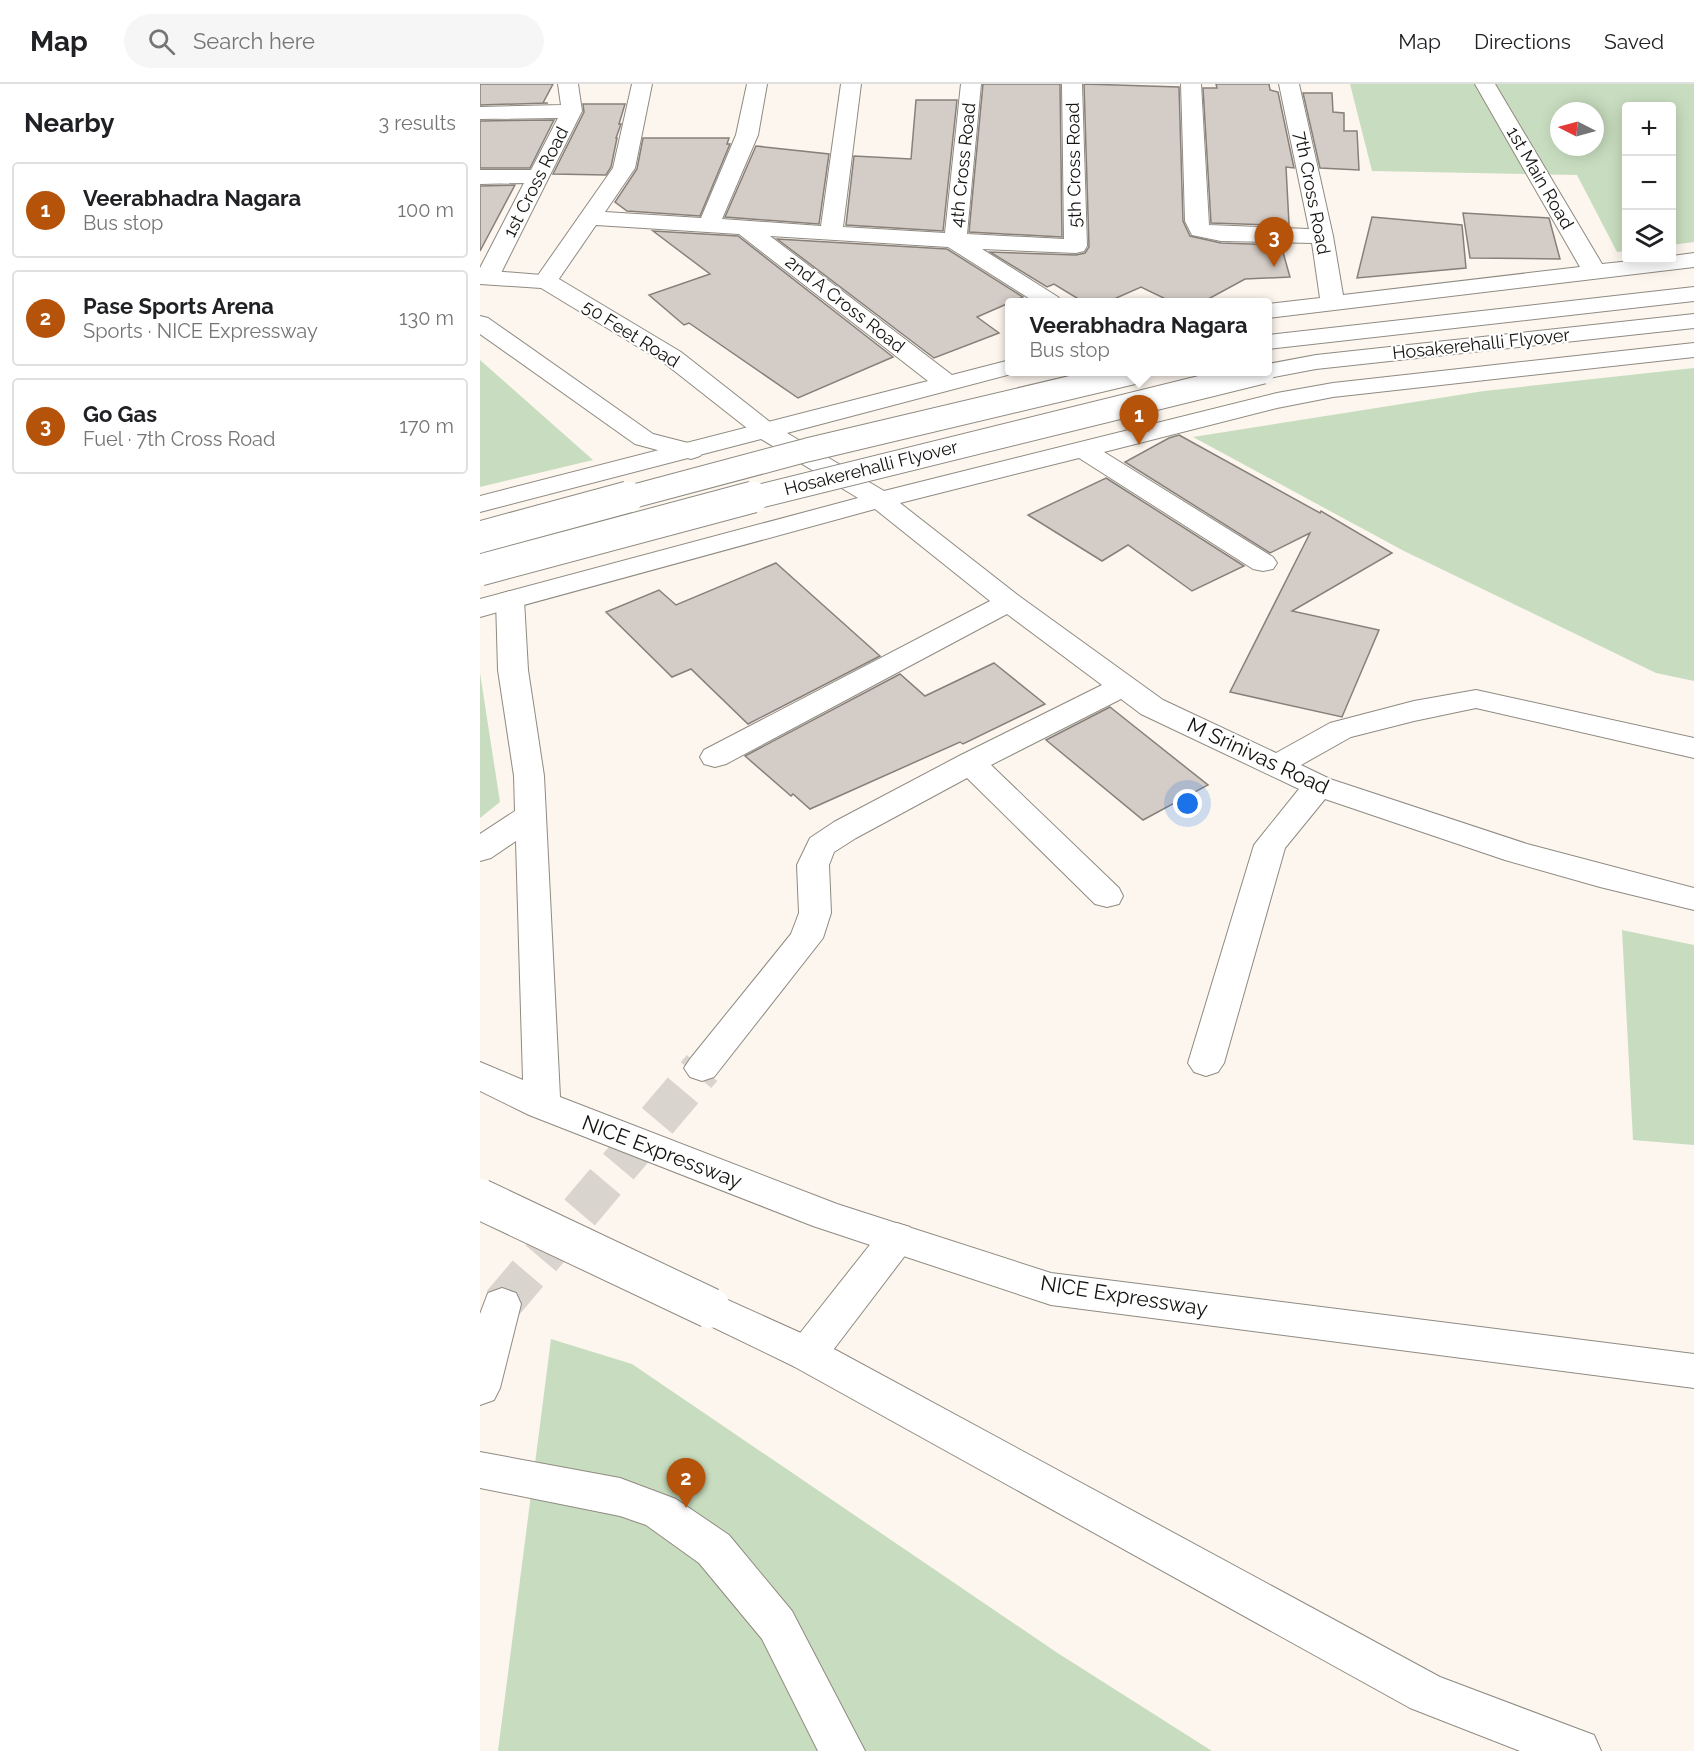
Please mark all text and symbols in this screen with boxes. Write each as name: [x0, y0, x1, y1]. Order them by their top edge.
search box: [124, 14, 544, 68]
text: Map: [30, 25, 88, 58]
icon: search: [145, 25, 178, 58]
text: Search here: [193, 28, 315, 54]
text: Map: [1398, 29, 1441, 54]
text: Directions: [1474, 29, 1571, 54]
text: Saved: [1604, 29, 1664, 54]
street label: 4th Cross Road: [946, 102, 979, 228]
street label: 5th Cross Road: [1062, 102, 1085, 228]
north arrow: [1550, 102, 1604, 156]
map controls: [1622, 102, 1676, 264]
button: +: [1622, 102, 1676, 156]
text: Nearby: [24, 108, 114, 138]
text: 3 results: [378, 111, 456, 135]
street label: 1st Cross Road: [499, 123, 572, 241]
street label: 1st Main Road: [1503, 123, 1578, 233]
street label: 7th Cross Road: [1290, 130, 1335, 256]
button: −: [1622, 156, 1676, 210]
text: Veerabhadra Nagara: [83, 185, 301, 211]
text: 1: [41, 198, 50, 222]
text: 100 m: [397, 198, 454, 222]
button: layers: [1622, 210, 1676, 264]
text: Bus stop: [83, 211, 163, 235]
pin: 3: [1254, 218, 1294, 267]
street label: 2nd A Cross Road: [781, 251, 909, 357]
text: Pase Sports Arena: [83, 293, 274, 319]
street label: 50 Feet Road: [579, 295, 684, 372]
popup: [1005, 298, 1272, 376]
text: 2: [40, 306, 51, 330]
text: 130 m: [399, 306, 454, 330]
text: Veerabhadra Nagara: [1029, 312, 1248, 338]
text: Sports · NICE Expressway: [83, 319, 318, 343]
street label: Hosakerehalli Flyover: [1391, 324, 1571, 363]
text: Bus stop: [1029, 338, 1110, 362]
pin: 1: [1120, 396, 1158, 445]
text: Go Gas: [83, 401, 157, 427]
text: 3: [40, 414, 51, 438]
text: 170 m: [399, 414, 454, 438]
text: Fuel · 7th Cross Road: [83, 427, 275, 451]
street label: Hosakerehalli Flyover: [782, 436, 961, 499]
street label: M Srinivas Road: [1183, 712, 1333, 799]
your location: [1173, 789, 1202, 818]
street label: NICE Expressway: [579, 1110, 746, 1193]
street label: NICE Expressway: [1039, 1270, 1210, 1321]
pin: 2: [666, 1458, 706, 1508]

